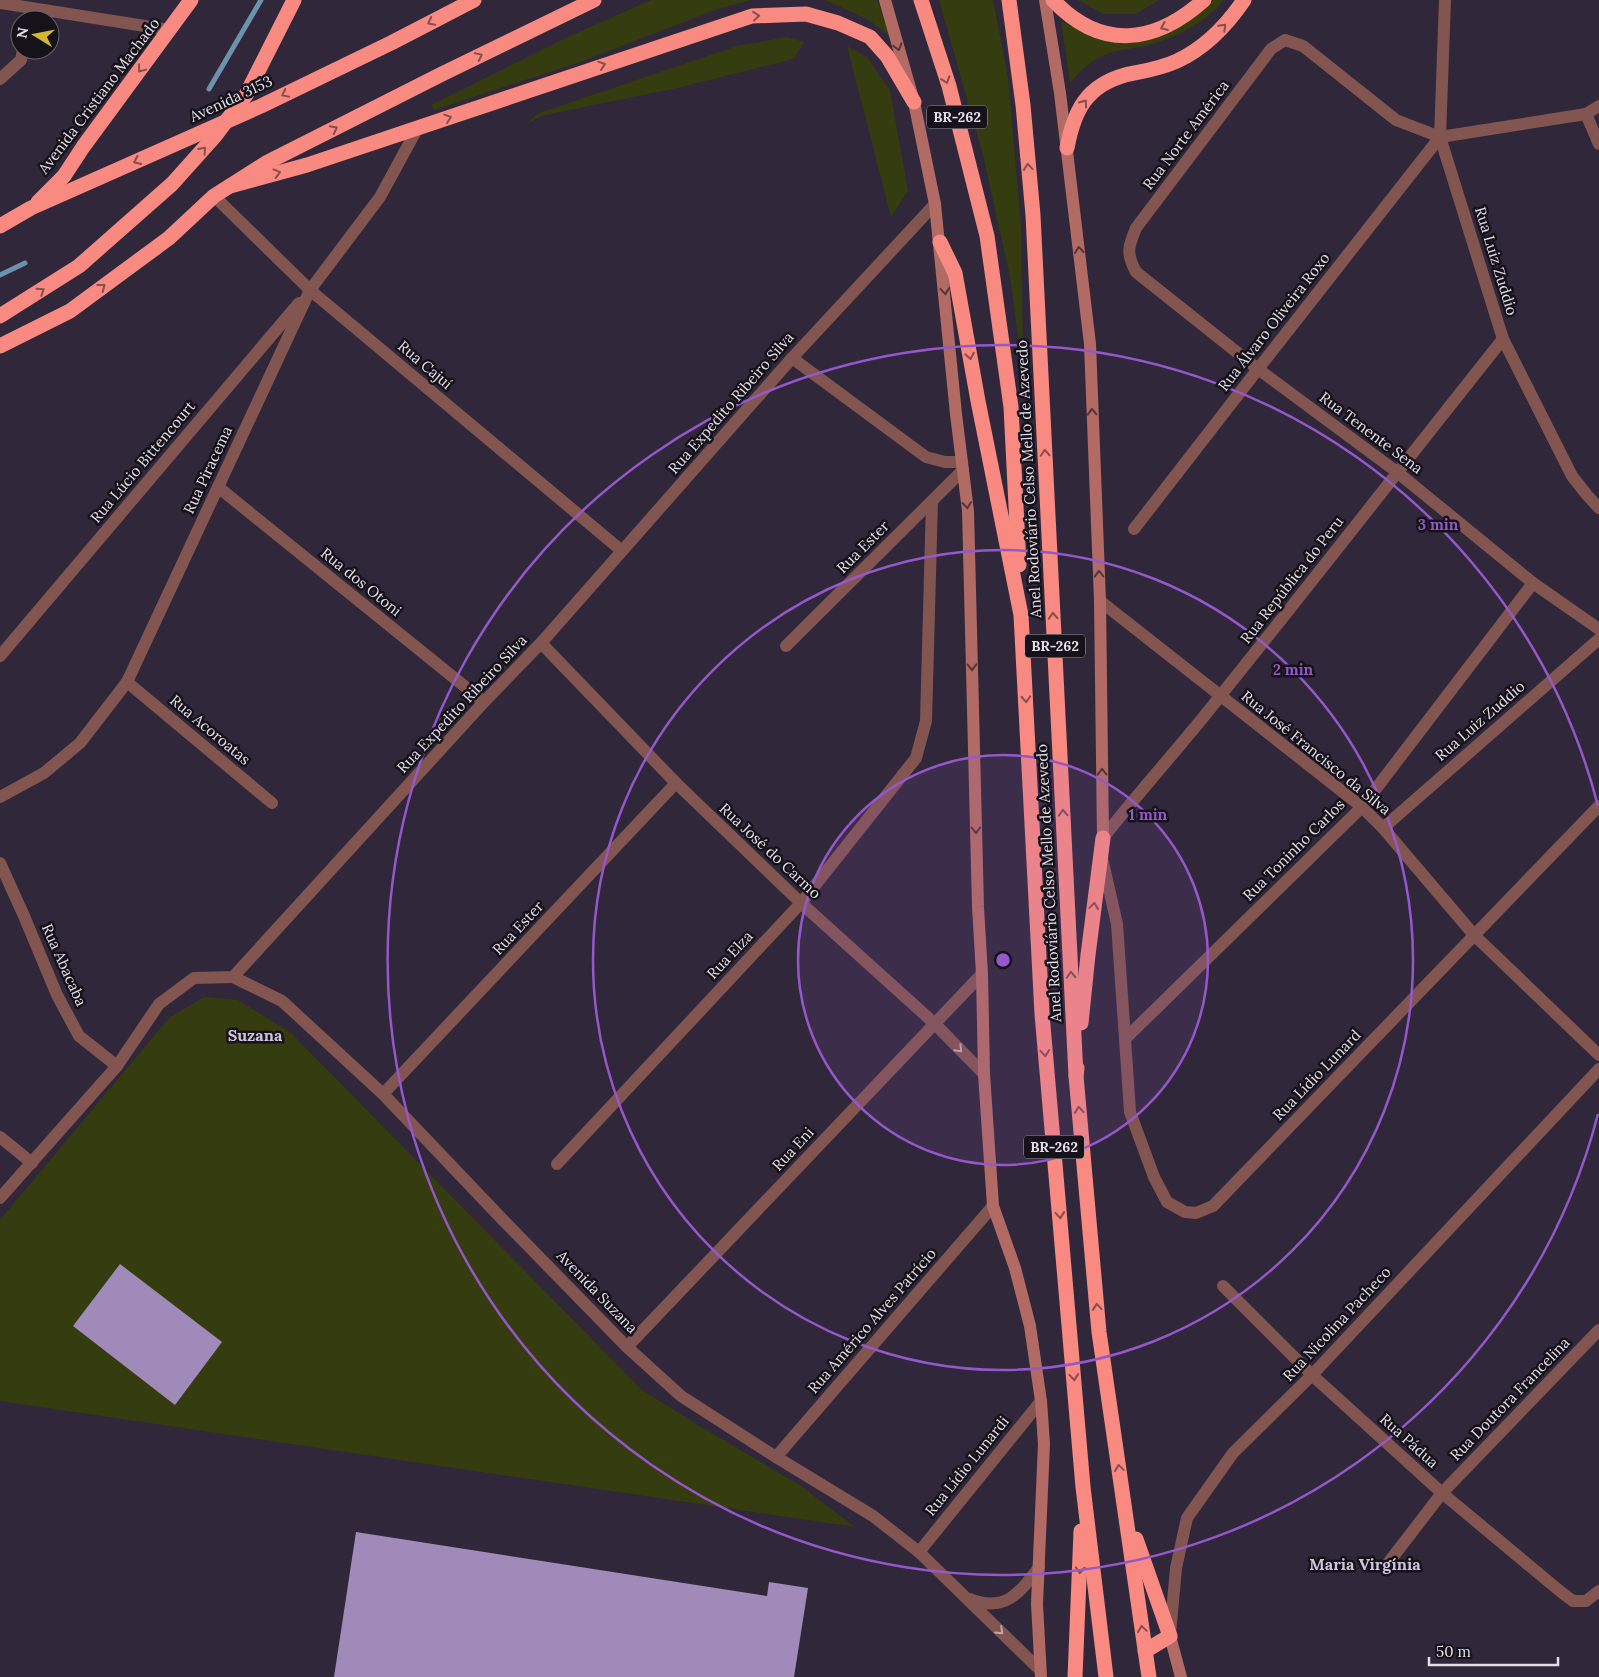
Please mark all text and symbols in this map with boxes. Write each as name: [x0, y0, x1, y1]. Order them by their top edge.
north arrow: [10, 10, 60, 60]
one-way arrow: [753, 11, 761, 22]
street label: Avenida Cristiano Machado: [33, 14, 164, 178]
one-way arrow: [427, 16, 436, 26]
one-way arrow: [1160, 21, 1169, 32]
one-way arrow: [1217, 24, 1226, 33]
text: N: [12, 26, 32, 40]
one-way arrow: [893, 42, 903, 50]
one-way arrow: [474, 52, 483, 62]
one-way arrow: [597, 61, 605, 71]
one-way arrow: [138, 63, 147, 73]
street label: Avenida 3153: [186, 71, 275, 126]
one-way arrow: [941, 75, 951, 83]
street label: Rua Norte América: [1138, 76, 1233, 193]
one-way arrow: [281, 88, 290, 98]
one-way arrow: [1078, 100, 1086, 109]
road number: BR-262: [927, 105, 987, 128]
one-way arrow: [443, 114, 452, 124]
one-way arrow: [328, 125, 337, 135]
one-way arrow: [197, 146, 206, 155]
one-way arrow: [133, 154, 142, 165]
one-way arrow: [1023, 162, 1034, 170]
one-way arrow: [272, 168, 281, 179]
street label: Rua Luiz Zuddio: [1471, 204, 1522, 318]
one-way arrow: [1074, 246, 1085, 254]
street label: Rua Álvaro Oliveira Roxo: [1214, 248, 1334, 395]
one-way arrow: [96, 284, 105, 292]
one-way arrow: [36, 287, 45, 297]
one-way arrow: [939, 287, 950, 295]
street label: Rua Expedito Ribeiro Silva: [664, 328, 798, 478]
street label: Rua Cajuí: [394, 336, 456, 393]
street label: Anel Rodoviário Celso Mello de Azevedo: [1012, 339, 1045, 619]
one-way arrow: [964, 352, 974, 361]
street label: Rua Tenente Sena: [1316, 388, 1427, 478]
street label: Rua Lúcio Bittencourt: [86, 397, 199, 527]
one-way arrow: [1087, 408, 1098, 416]
street label: Rua Piracema: [179, 423, 236, 517]
one-way arrow: [1039, 449, 1050, 457]
one-way arrow: [961, 501, 972, 509]
street label: Rua República do Peru: [1236, 512, 1347, 647]
text: 3 min: [1418, 515, 1459, 534]
street label: Rua Ester: [832, 516, 893, 577]
street label: Rua dos Otoni: [317, 543, 406, 620]
one-way arrow: [1093, 570, 1104, 578]
one-way arrow: [1048, 611, 1058, 619]
street label: Rua Expedito Ribeiro Silva: [393, 630, 531, 777]
road number: BR-262: [1025, 634, 1085, 658]
text: 2 min: [1273, 660, 1314, 679]
one-way arrow: [966, 663, 977, 671]
street label: Rua Luiz Zuddio: [1431, 676, 1529, 765]
street label: Rua José Francisco da Silva: [1238, 686, 1395, 819]
street label: Rua Acoroatas: [166, 690, 255, 769]
one-way arrow: [1020, 695, 1031, 703]
street label: Anel Rodoviário Celso Mello de Azevedo: [1032, 743, 1065, 1023]
one-way arrow: [1097, 768, 1107, 776]
street label: Rua Toninho Carlos: [1239, 795, 1349, 905]
street label: Rua José do Carmo: [716, 799, 825, 903]
text: 1 min: [1129, 805, 1168, 824]
one-way arrow: [1058, 809, 1068, 816]
one-way arrow: [971, 826, 981, 834]
street label: Rua Ester: [488, 896, 548, 959]
one-way arrow: [1088, 902, 1099, 910]
street label: Rua Abacaba: [38, 921, 91, 1009]
street label: Rua Elza: [703, 926, 757, 983]
centre of rings: [994, 951, 1012, 969]
one-way arrow: [1066, 971, 1077, 979]
district label: Suzana: [228, 1025, 283, 1045]
street label: Rua Lídio Lunard: [1269, 1025, 1365, 1124]
one-way arrow: [953, 1043, 962, 1052]
one-way arrow: [1040, 1050, 1051, 1058]
one-way arrow: [1074, 1106, 1085, 1114]
street label: Rua Eni: [768, 1123, 818, 1174]
road number: BR-262: [1024, 1136, 1084, 1158]
one-way arrow: [1054, 1211, 1065, 1219]
street label: Rua Américo Alves Patrício: [803, 1244, 940, 1397]
street label: Avenida Suzana: [552, 1245, 642, 1337]
street label: Rua Nicolina Pacheco: [1279, 1262, 1395, 1385]
one-way arrow: [1092, 1303, 1103, 1311]
street label: Rua Doutora Francelina: [1446, 1333, 1574, 1464]
one-way arrow: [1068, 1373, 1079, 1381]
street label: Rua Pádua: [1376, 1409, 1443, 1472]
street label: Rua Lídio Lunardi: [921, 1412, 1013, 1519]
one-way arrow: [1114, 1464, 1125, 1472]
district label: Maria Virgínia: [1309, 1554, 1421, 1574]
one-way arrow: [1074, 1567, 1085, 1575]
one-way arrow: [1137, 1624, 1148, 1632]
one-way arrow: [995, 1626, 1004, 1635]
scale bar: [1429, 1634, 1558, 1666]
text: 50 m: [1436, 1642, 1471, 1661]

